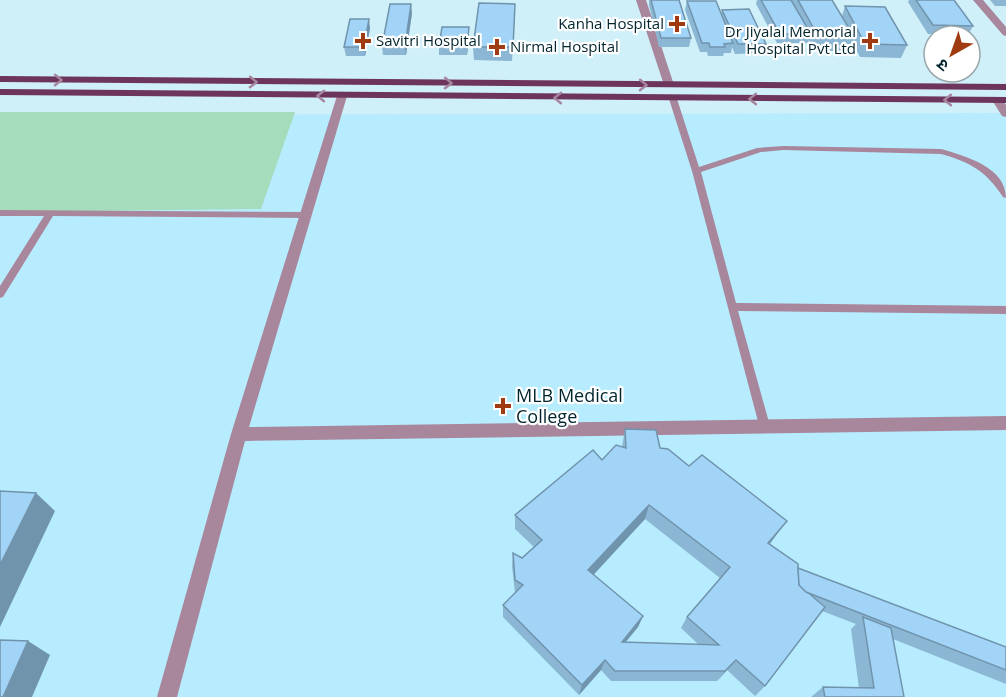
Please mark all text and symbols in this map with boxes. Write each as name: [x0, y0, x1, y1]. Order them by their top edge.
place label: Kanha Hospital: [558, 13, 664, 33]
marker: Kanha Hospital: [668, 15, 686, 33]
place label: Dr Jiyalal Memorial Hospital Pvt Ltd: [725, 21, 856, 58]
north arrow: [922, 24, 982, 84]
place label: Savitri Hospital: [376, 30, 481, 50]
marker: Savitri Hospital: [354, 32, 372, 50]
marker: Dr Jiyalal Memorial Hospital Pvt Ltd: [861, 32, 879, 50]
place label: Nirmal Hospital: [510, 36, 619, 56]
marker: Nirmal Hospital: [488, 38, 506, 56]
text: उ: [931, 54, 953, 77]
one-way arrow: [54, 74, 63, 86]
one-way arrow: [249, 76, 258, 88]
one-way arrow: [444, 77, 453, 89]
one-way arrow: [639, 79, 648, 91]
one-way arrow: [316, 90, 325, 102]
one-way arrow: [553, 92, 562, 104]
one-way arrow: [748, 93, 757, 105]
one-way arrow: [943, 94, 952, 106]
place label: MLB Medical College: [516, 383, 623, 428]
marker: MLB Medical College: [494, 397, 512, 415]

